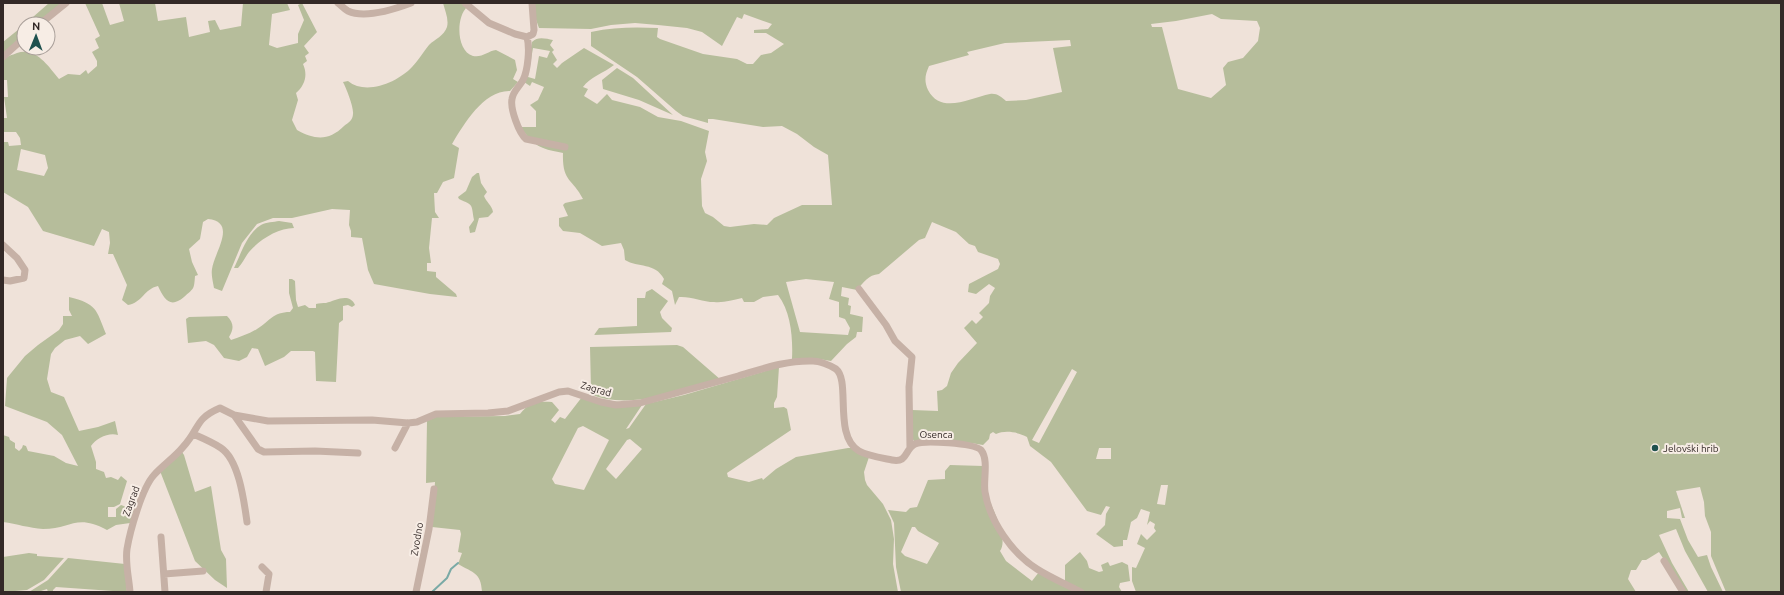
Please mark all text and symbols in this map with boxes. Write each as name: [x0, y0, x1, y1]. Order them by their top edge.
north arrow: [16, 16, 56, 56]
text: N: [32, 20, 40, 32]
street label: Zagrad: [579, 379, 613, 399]
street label: Osenca: [919, 429, 953, 440]
marker: Jelovški hrib: [1650, 443, 1660, 453]
place label: Jelovški hrib: [1663, 443, 1719, 454]
street label: Zagrad: [120, 484, 142, 518]
street label: Zvodno: [409, 521, 425, 557]

